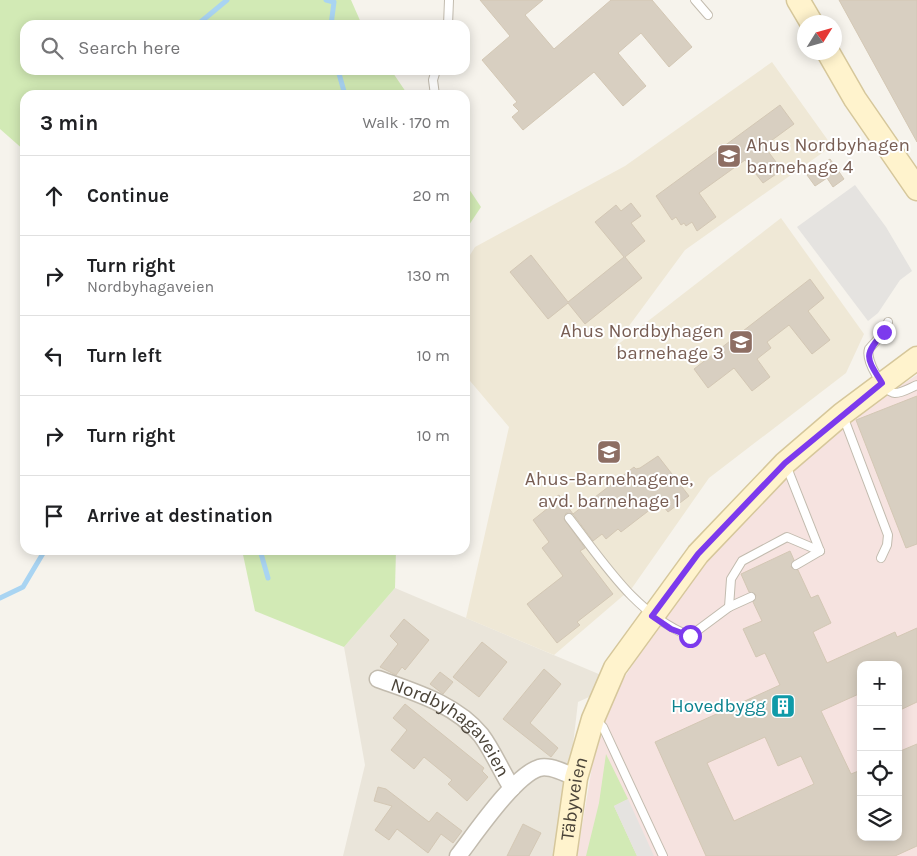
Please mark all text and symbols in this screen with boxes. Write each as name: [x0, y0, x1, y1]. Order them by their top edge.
north arrow: [797, 15, 842, 60]
search box: [20, 20, 470, 75]
icon: search: [38, 34, 66, 62]
text: Search here: [78, 37, 180, 59]
text: 3 min: [40, 111, 98, 135]
text: Walk · 170 m: [362, 113, 450, 132]
place label: Ahus Nordbyhagen barnehage 4: [746, 134, 910, 178]
school or university icon: Ahus Nordbyhagen barnehage 4: [716, 143, 742, 169]
icon: ahead: [40, 182, 68, 210]
text: Continue: [87, 185, 169, 207]
text: 20 m: [412, 186, 450, 205]
text: Turn right: [87, 255, 176, 277]
icon: right: [40, 262, 68, 290]
text: 130 m: [407, 266, 450, 285]
text: Nordbyhagaveien: [87, 277, 214, 296]
place label: Ahus Nordbyhagen barnehage 3: [560, 320, 724, 364]
route end: [873, 321, 896, 344]
school or university icon: Ahus Nordbyhagen barnehage 3: [728, 329, 754, 355]
icon: left: [40, 342, 68, 370]
text: Turn left: [87, 345, 162, 367]
text: 10 m: [416, 346, 450, 365]
icon: right: [40, 422, 68, 450]
text: Turn right: [87, 425, 176, 447]
text: 10 m: [416, 426, 450, 445]
school or university icon: Ahus-Barnehagene, avd. barnehage 1: [596, 439, 622, 465]
place label: Ahus-Barnehagene, avd. barnehage 1: [525, 468, 693, 512]
icon: arrive: [40, 502, 68, 530]
text: Arrive at destination: [87, 505, 273, 527]
route start: [679, 625, 702, 648]
map controls: [857, 661, 902, 841]
button: +: [857, 661, 902, 706]
street label: Nordbyhagaveien: [388, 673, 514, 781]
building icon: Hovedbygg: [770, 693, 796, 719]
place label: Hovedbygg: [671, 695, 766, 717]
button: −: [857, 706, 902, 751]
button: locate: [857, 751, 902, 796]
street label: Täbyveien: [556, 754, 593, 842]
button: layers: [857, 796, 902, 841]

